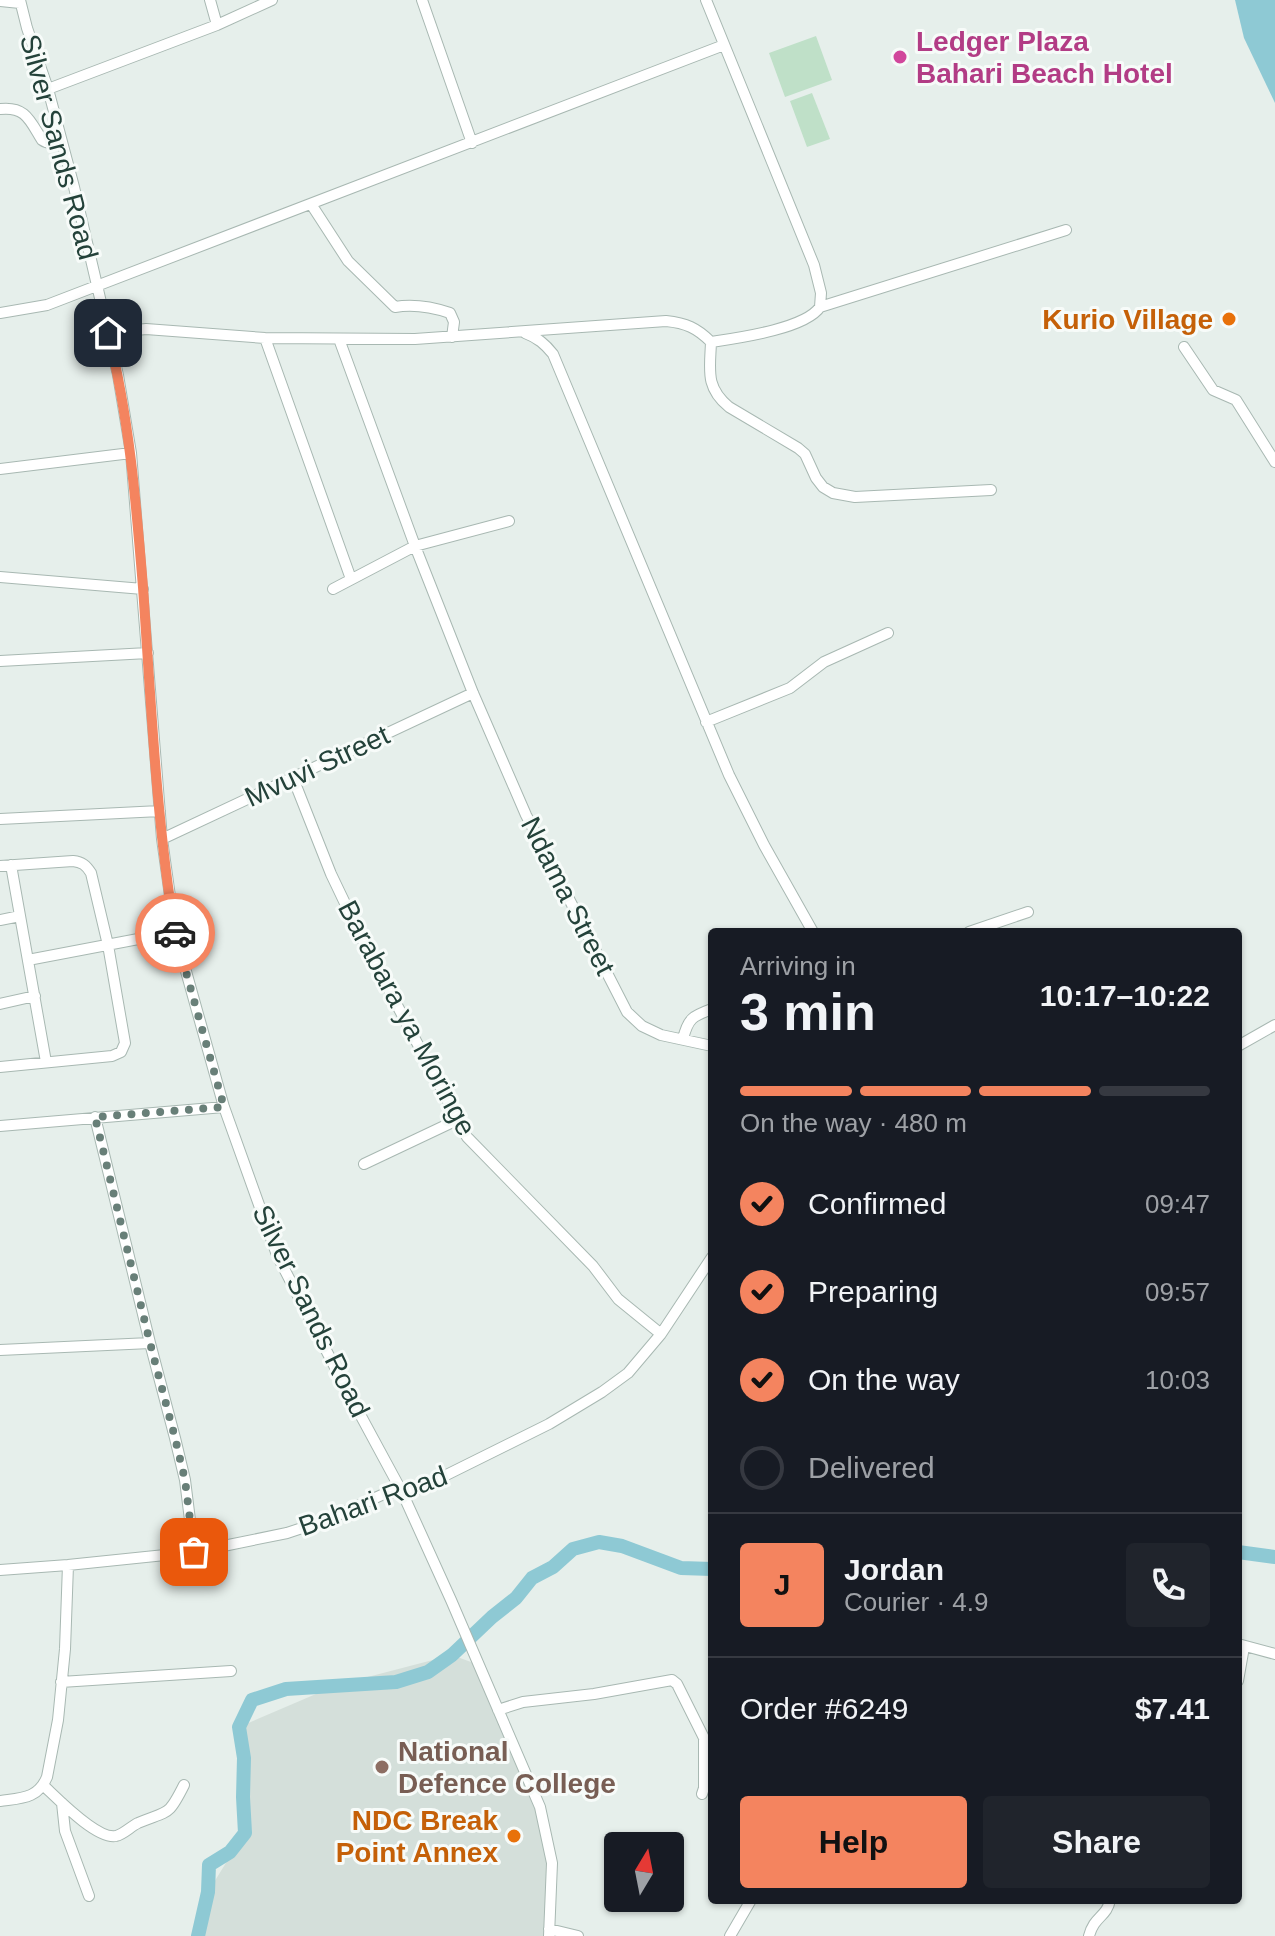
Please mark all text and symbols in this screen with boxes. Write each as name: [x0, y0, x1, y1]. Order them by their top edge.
place label: Ledger Plaza Bahari Beach Hotel: [916, 26, 1173, 89]
street label: Silver Sands Road: [14, 31, 104, 263]
marker: Ledger Plaza Bahari Beach Hotel: [891, 48, 909, 66]
pin: [74, 299, 142, 367]
place label: Kurio Village: [1042, 304, 1213, 335]
marker: Kurio Village: [1220, 310, 1238, 328]
icon: home: [86, 311, 130, 355]
street label: Mvuvi Street: [240, 719, 394, 813]
street label: Ndama Street: [515, 812, 621, 980]
courier: [135, 893, 215, 973]
street label: Barabara ya Moringe: [332, 895, 482, 1141]
icon: car: [153, 911, 197, 955]
text: Arriving in: [740, 951, 856, 981]
text: 10:17–10:22: [1040, 979, 1210, 1012]
text: 3 min: [740, 983, 876, 1041]
text: On the way · 480 m: [740, 1108, 967, 1138]
icon: check: [740, 1182, 784, 1226]
text: Confirmed: [808, 1187, 946, 1220]
text: 09:47: [1145, 1189, 1210, 1219]
street label: Silver Sands Road: [246, 1200, 376, 1422]
icon: check: [740, 1270, 784, 1314]
text: Preparing: [808, 1275, 938, 1308]
text: 09:57: [1145, 1277, 1210, 1307]
icon: check: [740, 1358, 784, 1402]
text: On the way: [808, 1363, 960, 1396]
text: 10:03: [1145, 1365, 1210, 1395]
text: Delivered: [808, 1451, 935, 1484]
street label: Bahari Road: [295, 1460, 451, 1542]
pin: [160, 1518, 228, 1586]
icon: bag: [172, 1530, 216, 1574]
button: phone: [1126, 1543, 1210, 1627]
text: Jordan: [844, 1553, 944, 1586]
text: J: [774, 1568, 790, 1601]
text: Courier · 4.9: [844, 1587, 989, 1617]
text: Order #6249: [740, 1692, 908, 1725]
text: $7.41: [1135, 1692, 1210, 1725]
place label: National Defence College: [398, 1736, 616, 1799]
marker: National Defence College: [373, 1758, 391, 1776]
button: Help: [740, 1796, 967, 1888]
button: Share: [983, 1796, 1210, 1888]
place label: NDC Break Point Annex: [336, 1805, 498, 1868]
marker: NDC Break Point Annex: [505, 1827, 523, 1845]
north arrow: [604, 1832, 684, 1912]
map controls: [604, 1832, 684, 1912]

